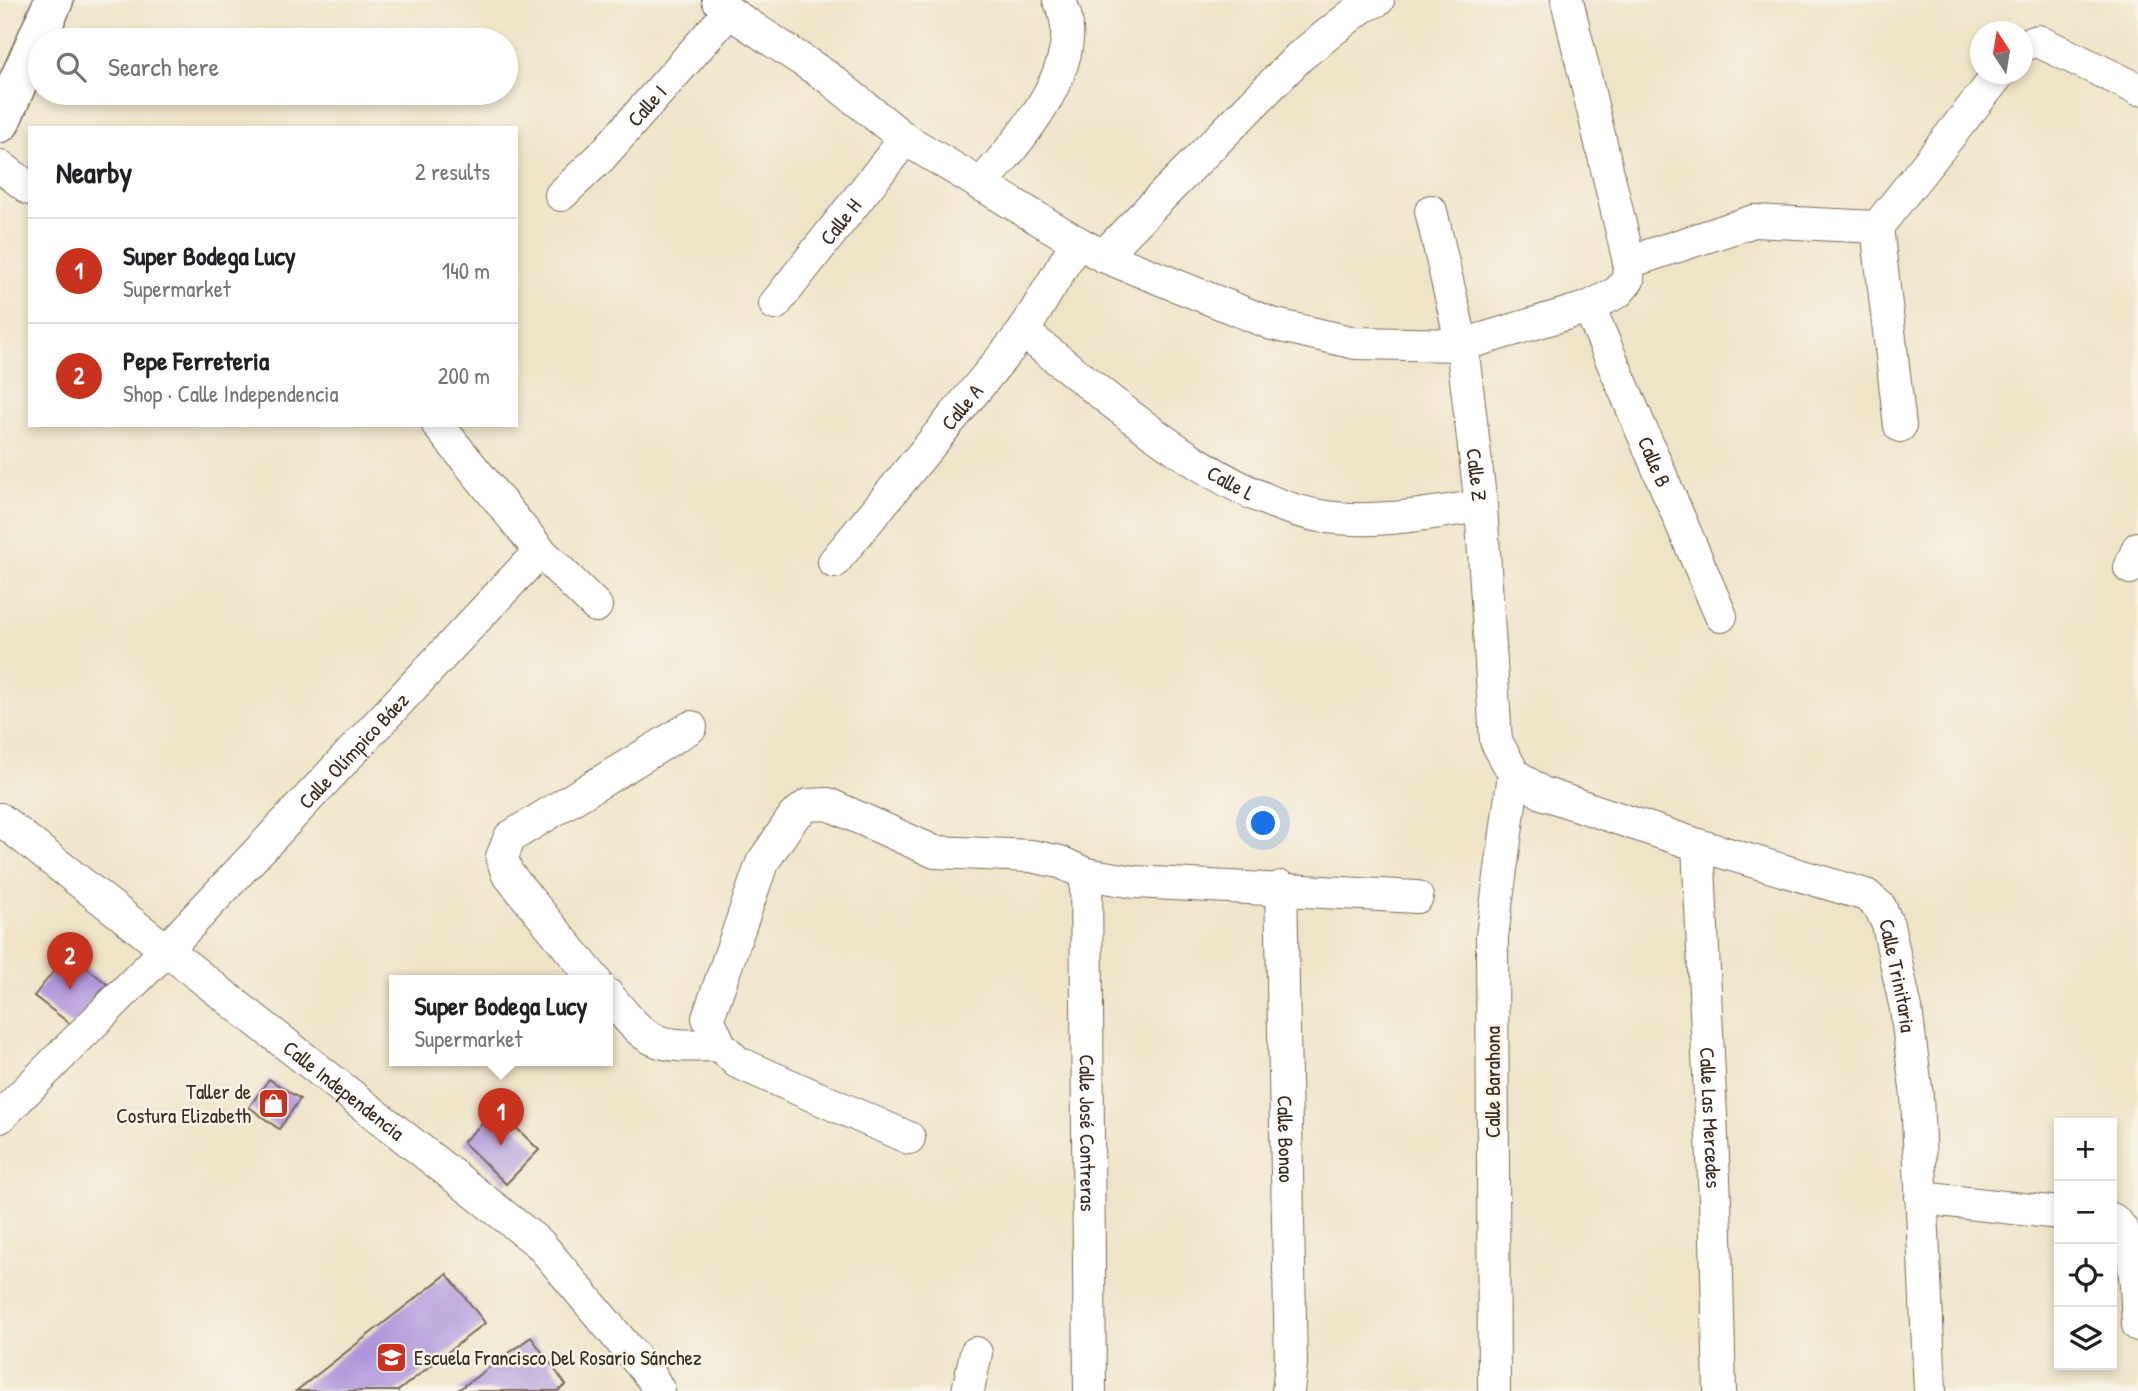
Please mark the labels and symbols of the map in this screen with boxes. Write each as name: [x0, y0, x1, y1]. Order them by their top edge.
north arrow: [1970, 21, 2033, 84]
street label: Calle I: [620, 78, 673, 133]
street label: Calle H: [813, 192, 868, 251]
street label: Calle A: [934, 377, 989, 436]
street label: Calle B: [1631, 432, 1679, 491]
street label: Calle Z: [1460, 447, 1495, 503]
street label: Calle L: [1202, 458, 1260, 507]
street label: Calle Olímpico Báez: [291, 686, 415, 815]
your location: [1246, 806, 1280, 840]
street label: Calle Trinitaria: [1872, 914, 1923, 1034]
pin: 2: [47, 932, 93, 990]
street label: Calle Barahona: [1478, 1026, 1507, 1138]
street label: Calle Independencia: [277, 1033, 411, 1147]
street label: Calle Las Mercedes: [1693, 1047, 1729, 1189]
street label: Calle José Contreras: [1073, 1054, 1103, 1212]
place label: Taller de Costura Elizabeth: [116, 1077, 251, 1130]
shop icon: Taller de Costura Elizabeth: [257, 1086, 291, 1120]
pin: 1: [478, 1088, 524, 1146]
street label: Calle Bonao: [1271, 1095, 1302, 1183]
school or university icon: Escuela Francisco Del Rosario Sánchez: [374, 1340, 408, 1374]
place label: Escuela Francisco Del Rosario Sánchez: [414, 1343, 702, 1372]

